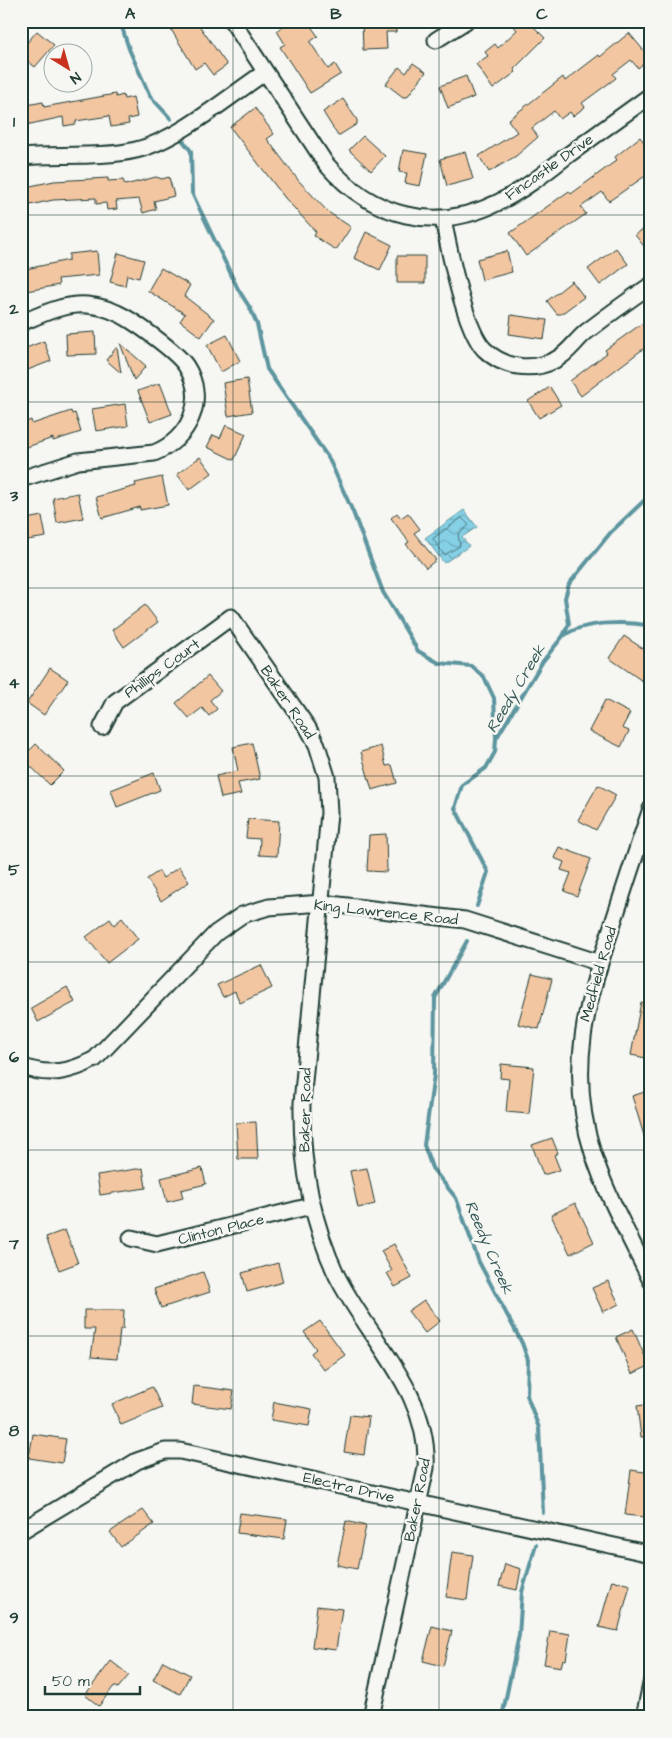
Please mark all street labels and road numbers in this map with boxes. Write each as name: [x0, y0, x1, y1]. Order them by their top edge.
street label: Fincastle Drive: [501, 129, 598, 206]
street label: Phillips Court: [120, 634, 205, 703]
street label: Baker Road: [255, 661, 320, 743]
street label: King Lawrence Road: [313, 894, 459, 932]
street label: Medfield Road: [575, 924, 622, 1024]
street label: Baker Road: [294, 1067, 317, 1152]
street label: Clinton Place: [176, 1209, 266, 1250]
street label: Baker Road: [399, 1456, 436, 1544]
street label: Electra Drive: [301, 1467, 397, 1508]

